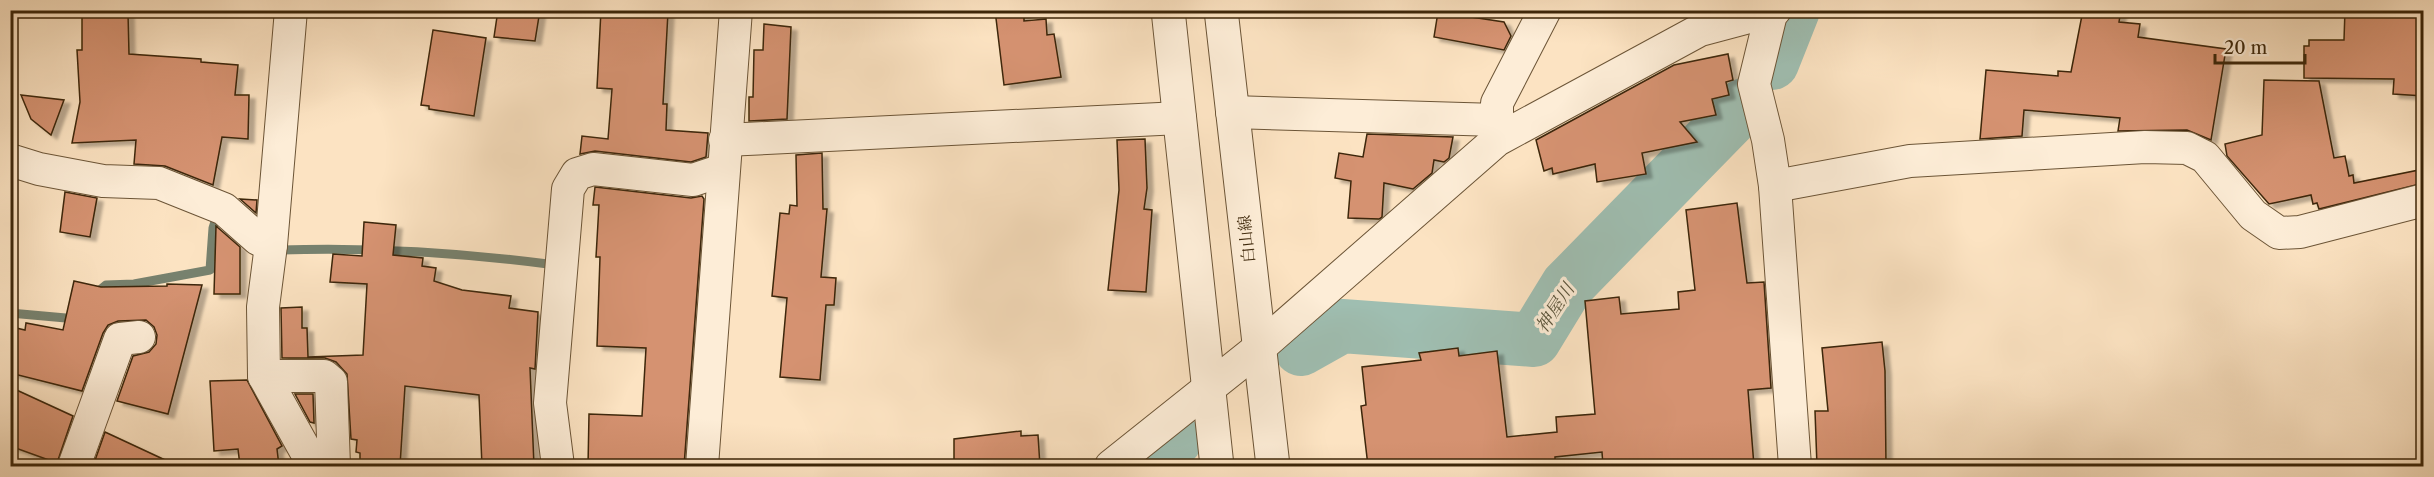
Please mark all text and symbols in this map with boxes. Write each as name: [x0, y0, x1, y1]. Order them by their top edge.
scale bar: [2215, 27, 2305, 65]
text: 20 m: [2224, 37, 2268, 59]
street label: 白山線: [1234, 214, 1258, 264]
water label: 神屋川: [1531, 278, 1580, 337]

